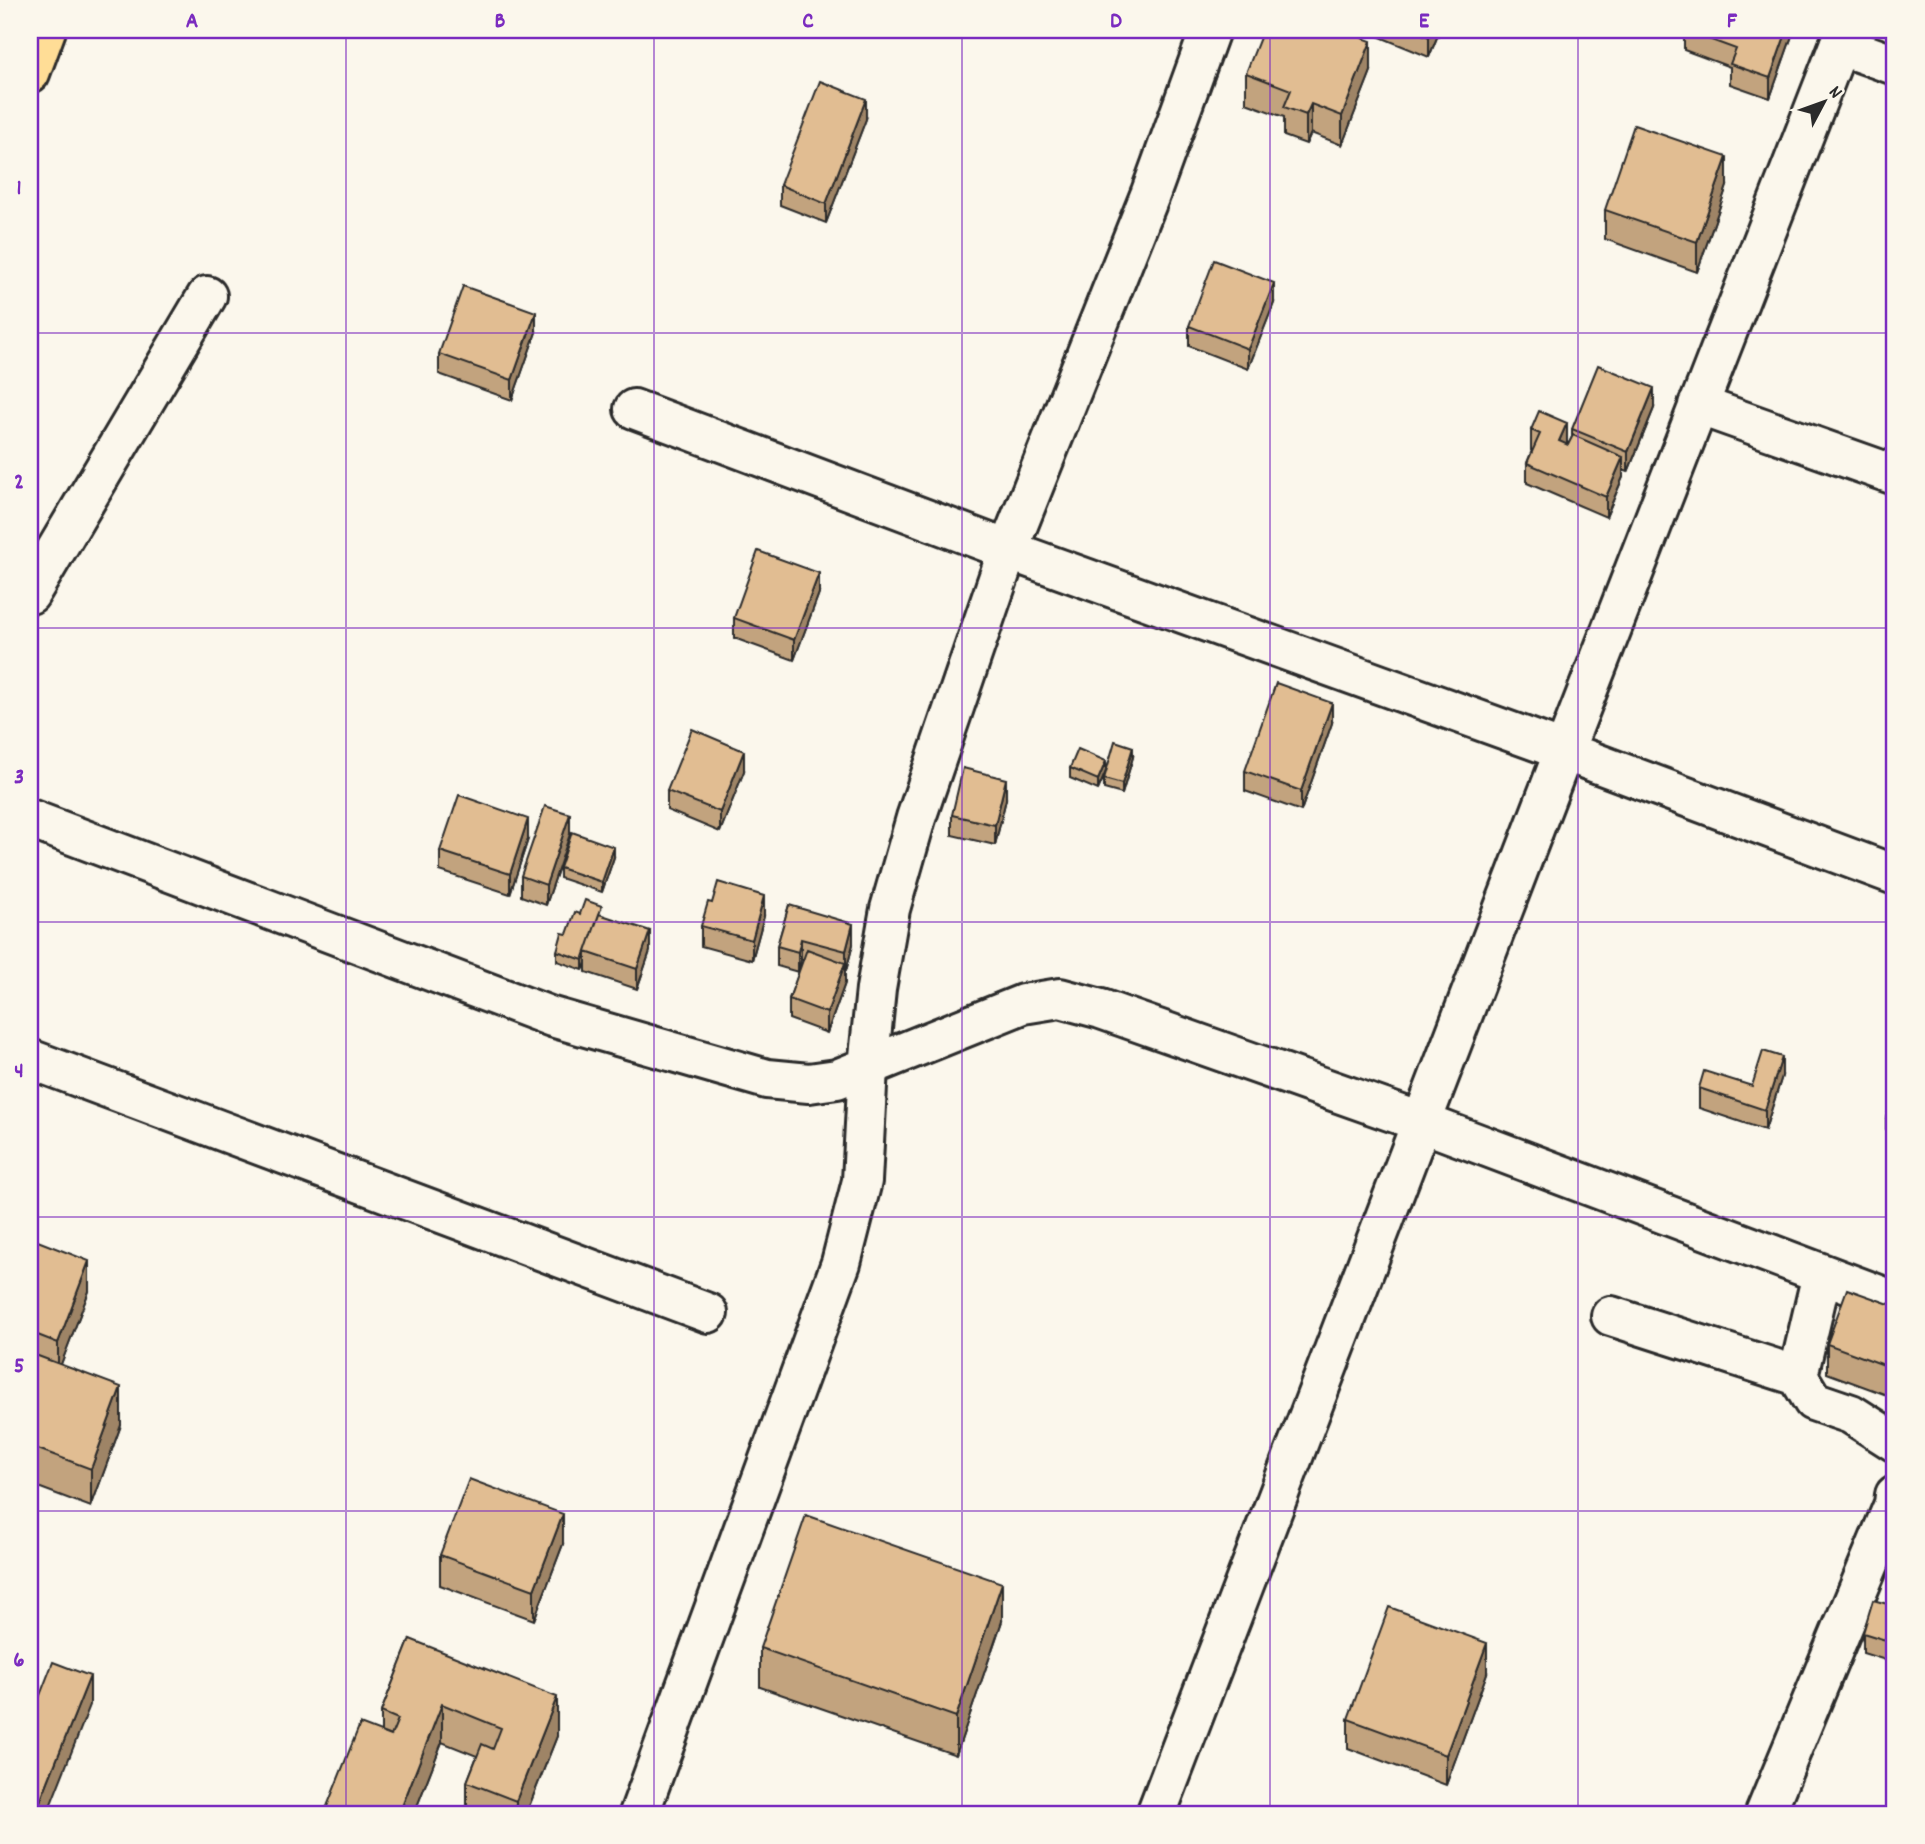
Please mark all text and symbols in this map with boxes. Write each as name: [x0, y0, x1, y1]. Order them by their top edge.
text: A: [186, 6, 198, 39]
text: B: [495, 6, 506, 39]
text: C: [802, 6, 814, 39]
text: D: [1110, 6, 1122, 39]
text: E: [1419, 6, 1430, 39]
text: F: [1727, 6, 1738, 39]
north arrow: [1788, 66, 1858, 136]
text: N: [1821, 81, 1847, 106]
text: 1: [16, 173, 22, 206]
text: 2: [14, 467, 24, 500]
text: 3: [14, 762, 24, 795]
text: 4: [14, 1056, 24, 1089]
text: 5: [14, 1351, 24, 1384]
text: 6: [13, 1645, 25, 1678]

